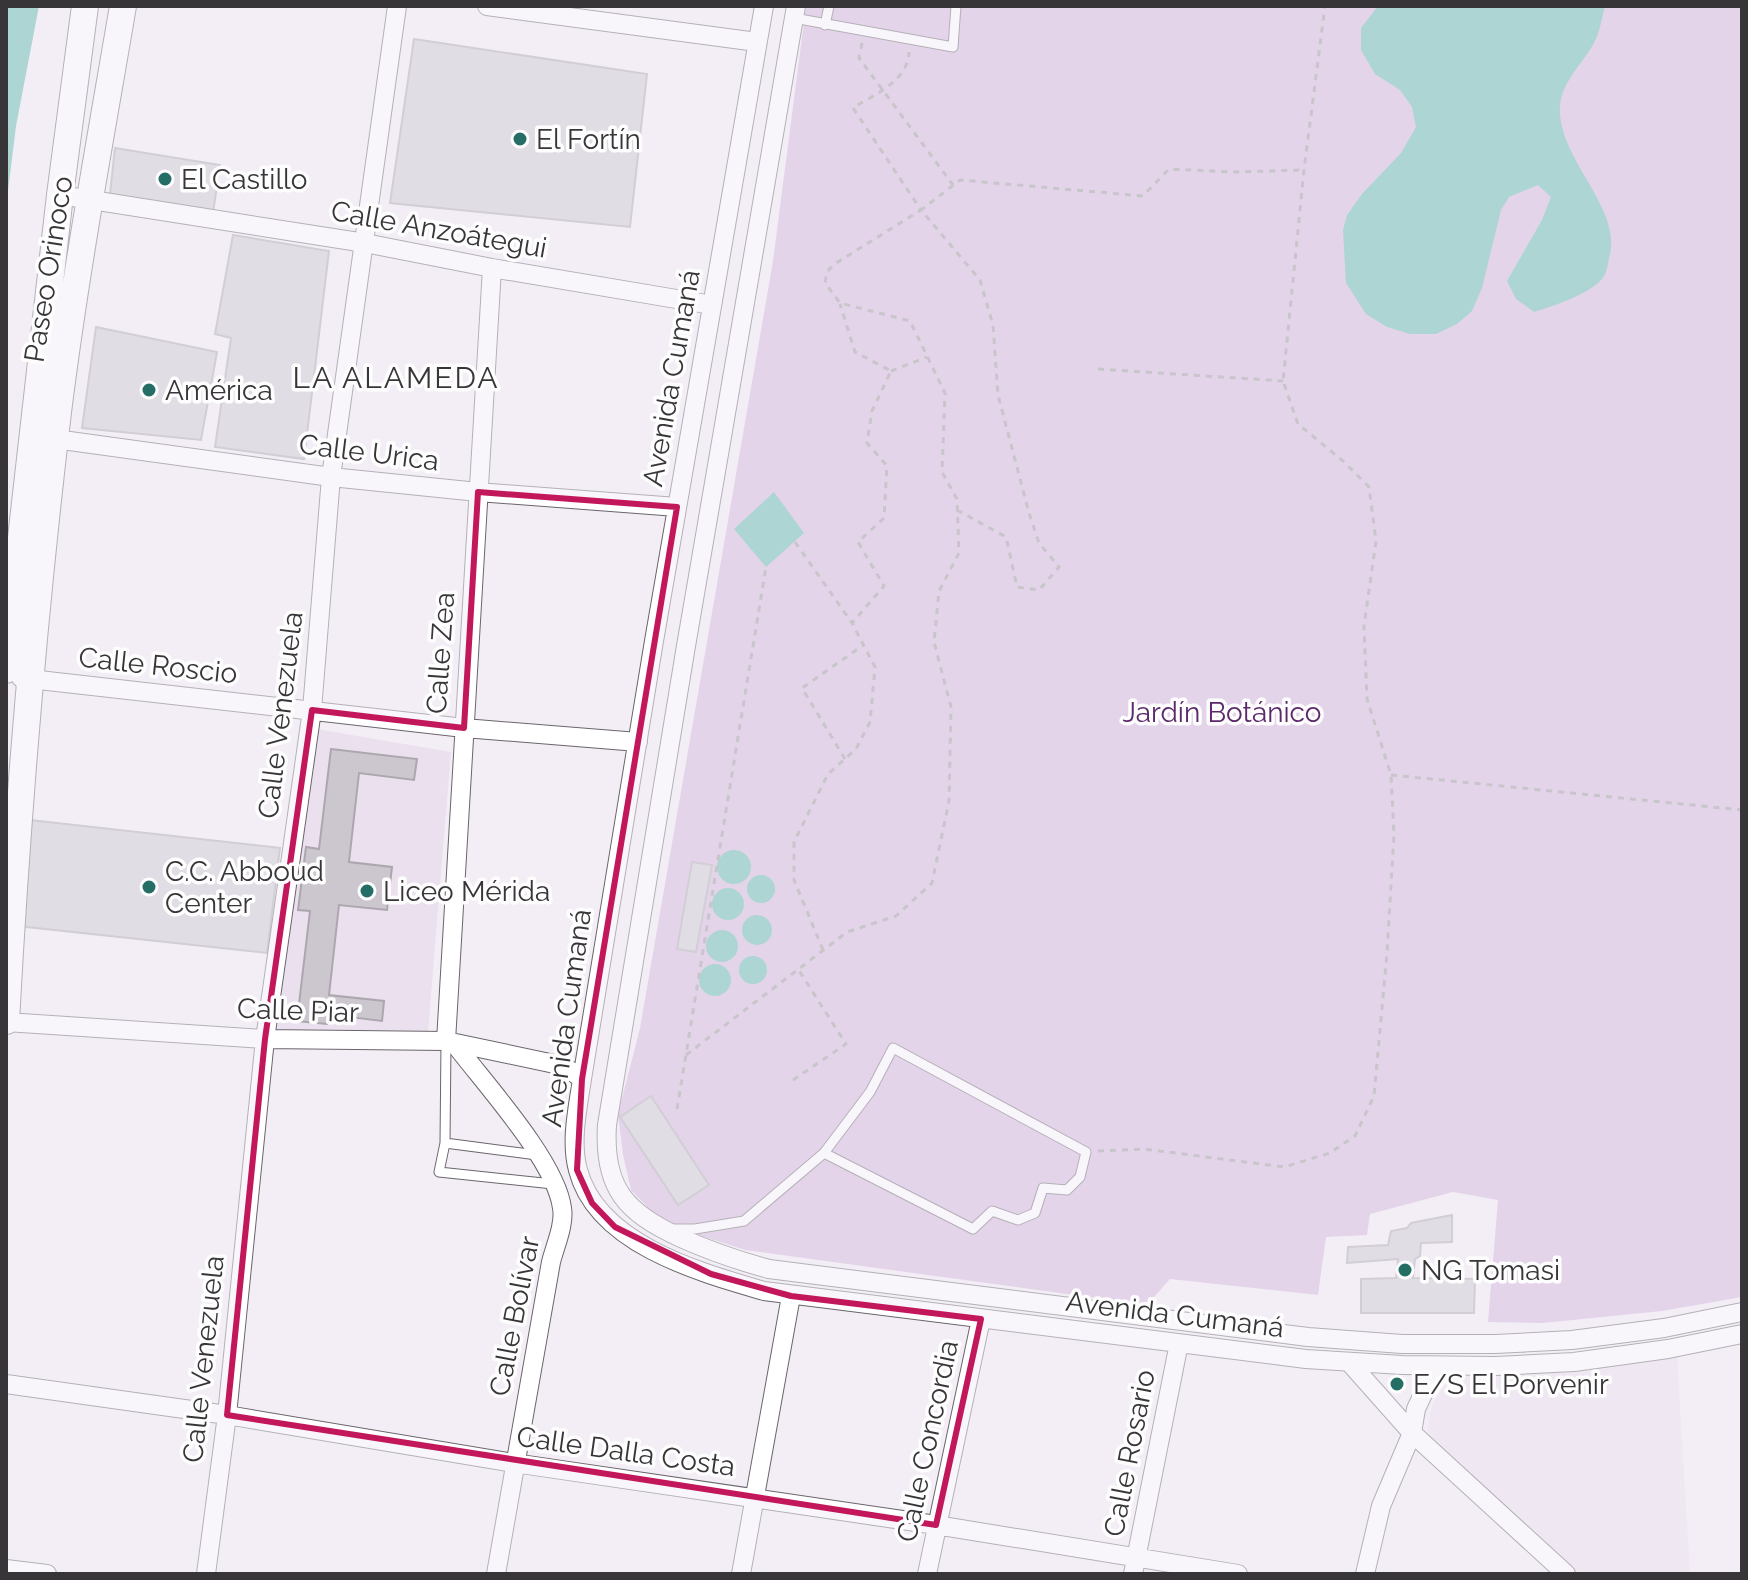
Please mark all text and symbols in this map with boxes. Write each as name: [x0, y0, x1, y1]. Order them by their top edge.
place label: El Fortín: [536, 123, 641, 156]
marker: El Fortín: [511, 130, 529, 148]
place label: El Castillo: [181, 163, 307, 196]
marker: El Castillo: [156, 170, 174, 188]
street label: Paseo Orinoco: [17, 174, 79, 365]
street label: Calle Anzoátegui: [328, 194, 549, 265]
street label: Avenida Cumaná: [636, 267, 707, 489]
district label: LA ALAMEDA: [292, 360, 500, 395]
place label: América: [165, 374, 273, 407]
marker: América: [140, 381, 158, 399]
street label: Calle Urica: [297, 428, 441, 477]
street label: Calle Zea: [420, 591, 461, 715]
street label: Calle Venezuela: [251, 610, 310, 820]
street label: Calle Roscio: [77, 641, 239, 690]
park label: Jardín Botánico: [1123, 696, 1321, 729]
place label: C.C. Abboud Center: [165, 855, 324, 920]
place label: Liceo Mérida: [383, 875, 550, 908]
marker: C.C. Abboud Center: [140, 878, 158, 896]
marker: Liceo Mérida: [358, 882, 376, 900]
street label: Avenida Cumaná: [535, 907, 598, 1129]
street label: Calle Piar: [236, 992, 360, 1029]
street label: Calle Bolívar: [483, 1233, 546, 1399]
street label: Calle Venezuela: [176, 1254, 231, 1464]
place label: NG Tomasi: [1421, 1254, 1560, 1287]
marker: NG Tomasi: [1396, 1261, 1414, 1279]
street label: Avenida Cumaná: [1064, 1285, 1286, 1344]
street label: Calle Concordia: [890, 1337, 965, 1545]
street label: Calle Rosario: [1097, 1367, 1162, 1539]
place label: E/S El Porvenir: [1413, 1368, 1609, 1401]
marker: E/S El Porvenir: [1388, 1375, 1406, 1393]
street label: Calle Dalla Costa: [515, 1420, 737, 1483]

